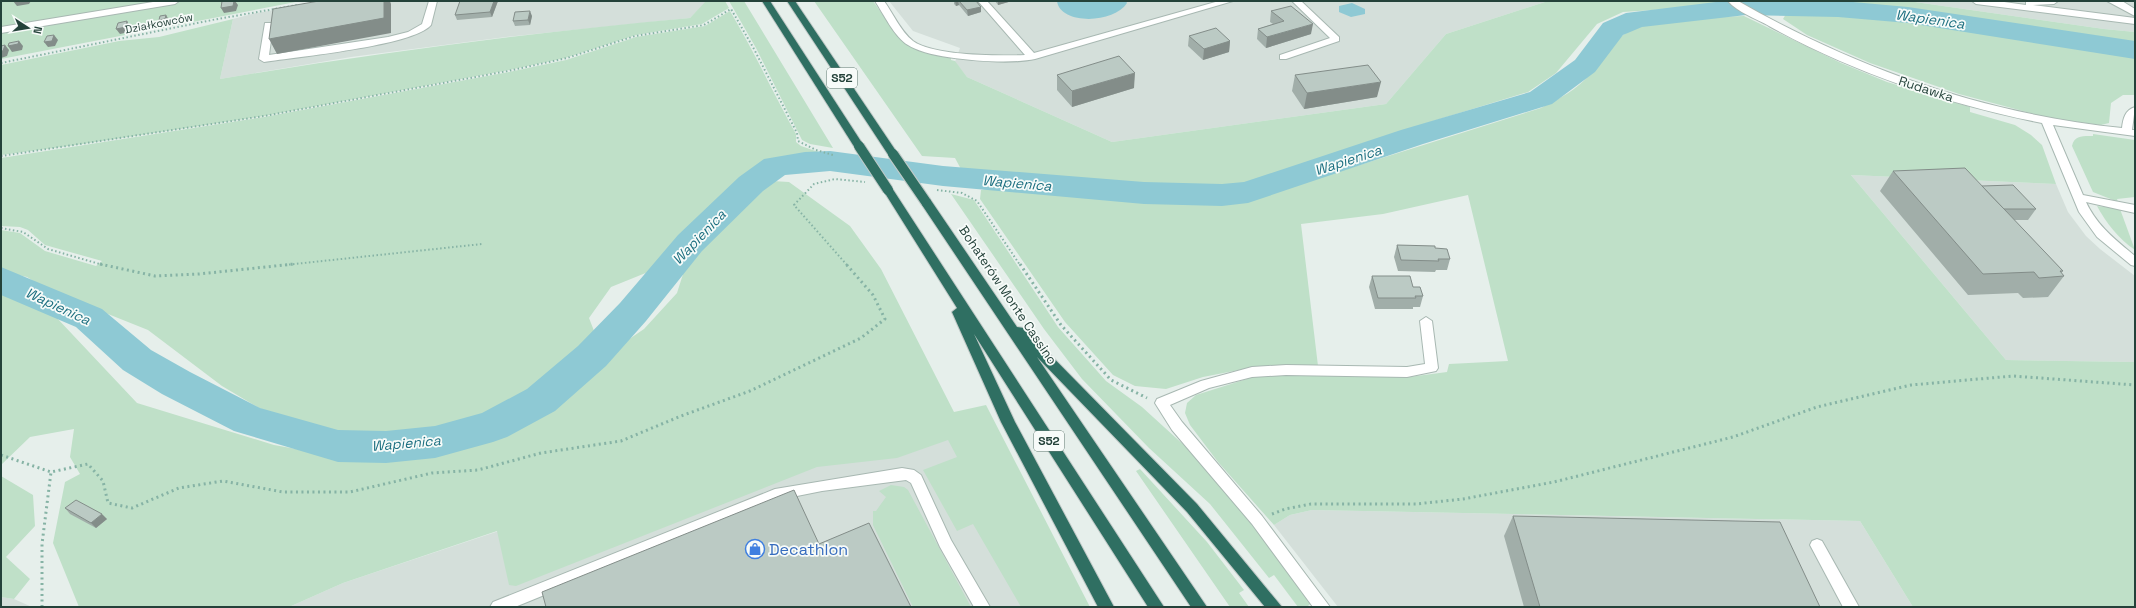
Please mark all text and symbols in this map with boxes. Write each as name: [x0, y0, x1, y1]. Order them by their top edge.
water label: Wapienica: [1894, 5, 1967, 33]
north arrow: [8, 8, 48, 48]
street label: Działkowców: [124, 9, 194, 36]
text: N: [30, 25, 45, 35]
road number: S52: [827, 68, 857, 88]
street label: Rudawka: [1896, 72, 1956, 106]
water label: Wapienica: [1312, 140, 1385, 179]
water label: Wapienica: [982, 171, 1053, 195]
water label: Wapienica: [668, 205, 730, 268]
street label: Bohaterów Monte Cassino: [955, 222, 1061, 368]
water label: Wapienica: [23, 283, 94, 329]
water label: Wapienica: [371, 431, 442, 455]
road number: S52: [1034, 431, 1064, 451]
shop icon: Decathlon: [744, 538, 766, 560]
place label: Decathlon: [769, 539, 848, 560]

